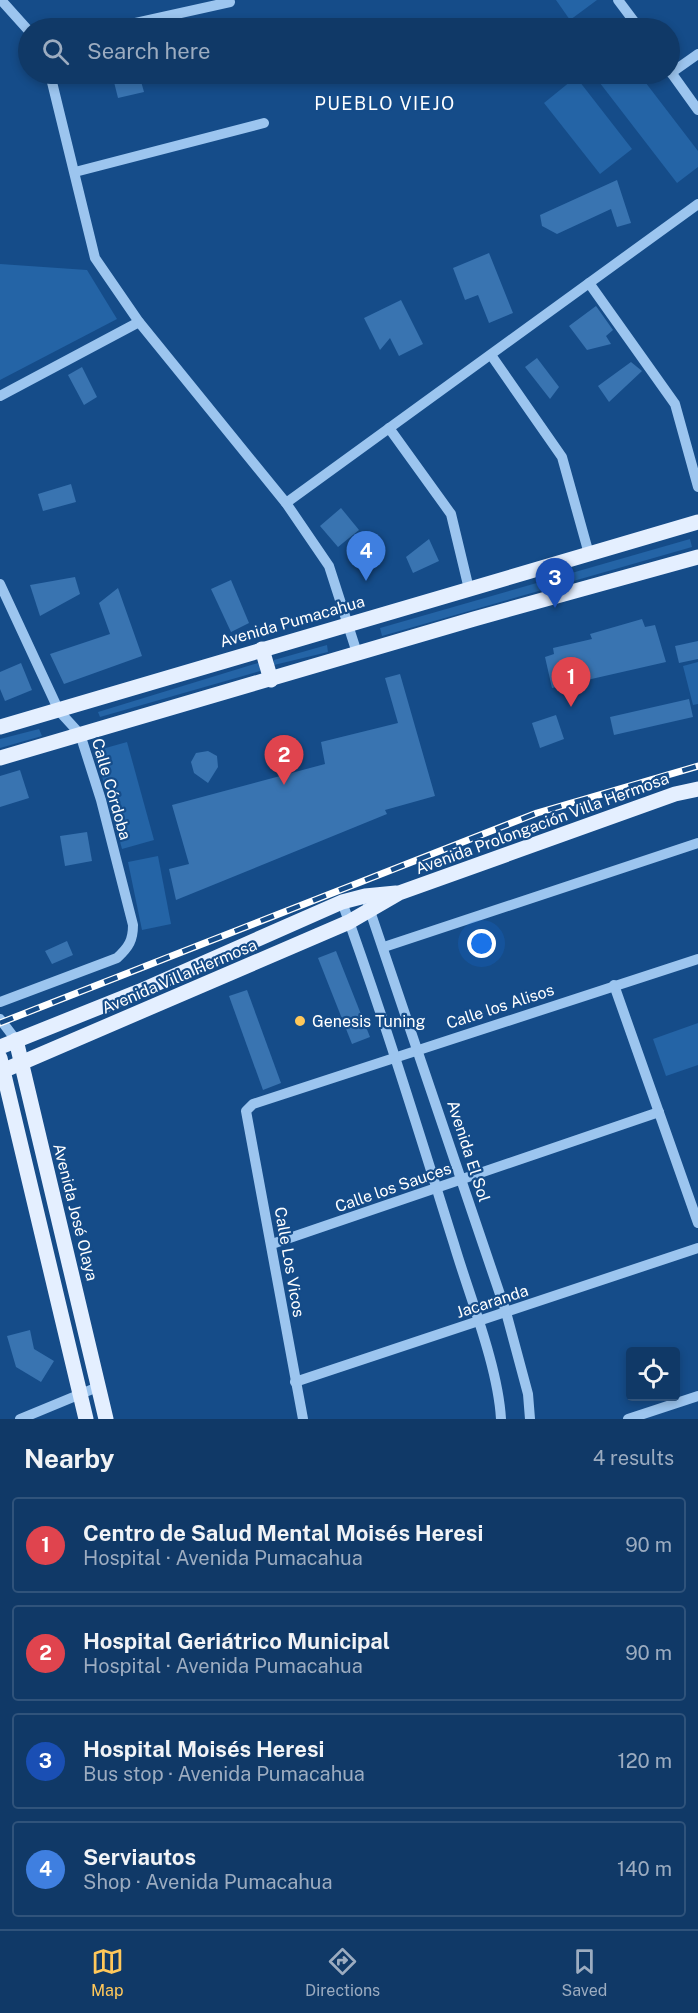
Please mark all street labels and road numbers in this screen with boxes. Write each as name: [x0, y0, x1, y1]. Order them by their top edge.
street label: Avenida Pumacahua: [218, 592, 367, 651]
street label: Calle Córdoba: [88, 736, 135, 842]
street label: Avenida Prolongación Villa Hermosa: [413, 769, 671, 878]
street label: Avenida Villa Hermosa: [99, 935, 260, 1018]
street label: Calle los Alisos: [444, 980, 556, 1033]
street label: Avenida El Sol: [443, 1098, 494, 1205]
street label: Avenida José Olaya: [49, 1141, 102, 1283]
street label: Calle los Sauces: [333, 1159, 454, 1216]
street label: Calle Los Vicos: [270, 1205, 309, 1319]
street label: Jacaranda: [454, 1281, 531, 1322]

